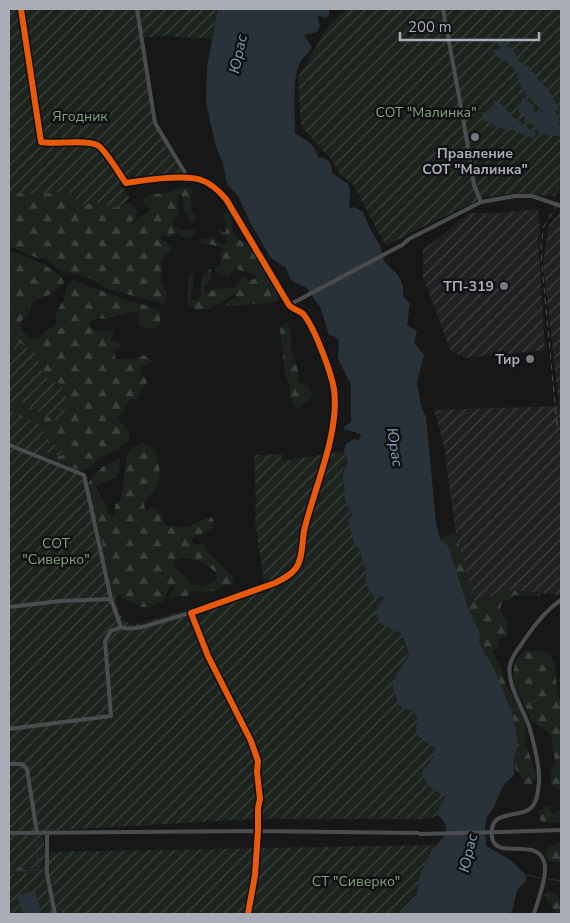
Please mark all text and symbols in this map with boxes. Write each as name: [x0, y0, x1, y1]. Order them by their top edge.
scale bar: [400, 10, 539, 42]
text: 200 m: [408, 17, 452, 37]
water label: Юрас: [224, 32, 252, 75]
park label: СОТ "Малинка": [375, 103, 477, 122]
park label: Ягодник: [52, 107, 108, 126]
marker: Правление СОТ "Малинка": [469, 131, 481, 143]
place label: Правление СОТ "Малинка": [422, 144, 528, 179]
place label: ТП-319: [443, 277, 494, 296]
marker: ТП-319: [498, 280, 510, 292]
place label: Тир: [495, 350, 520, 369]
marker: Тир: [524, 353, 536, 365]
water label: Юрас: [382, 426, 408, 469]
park label: СОТ "Сиверко": [22, 534, 90, 569]
water label: Юрас: [454, 831, 482, 874]
park label: СТ "Сиверко": [312, 872, 400, 891]

